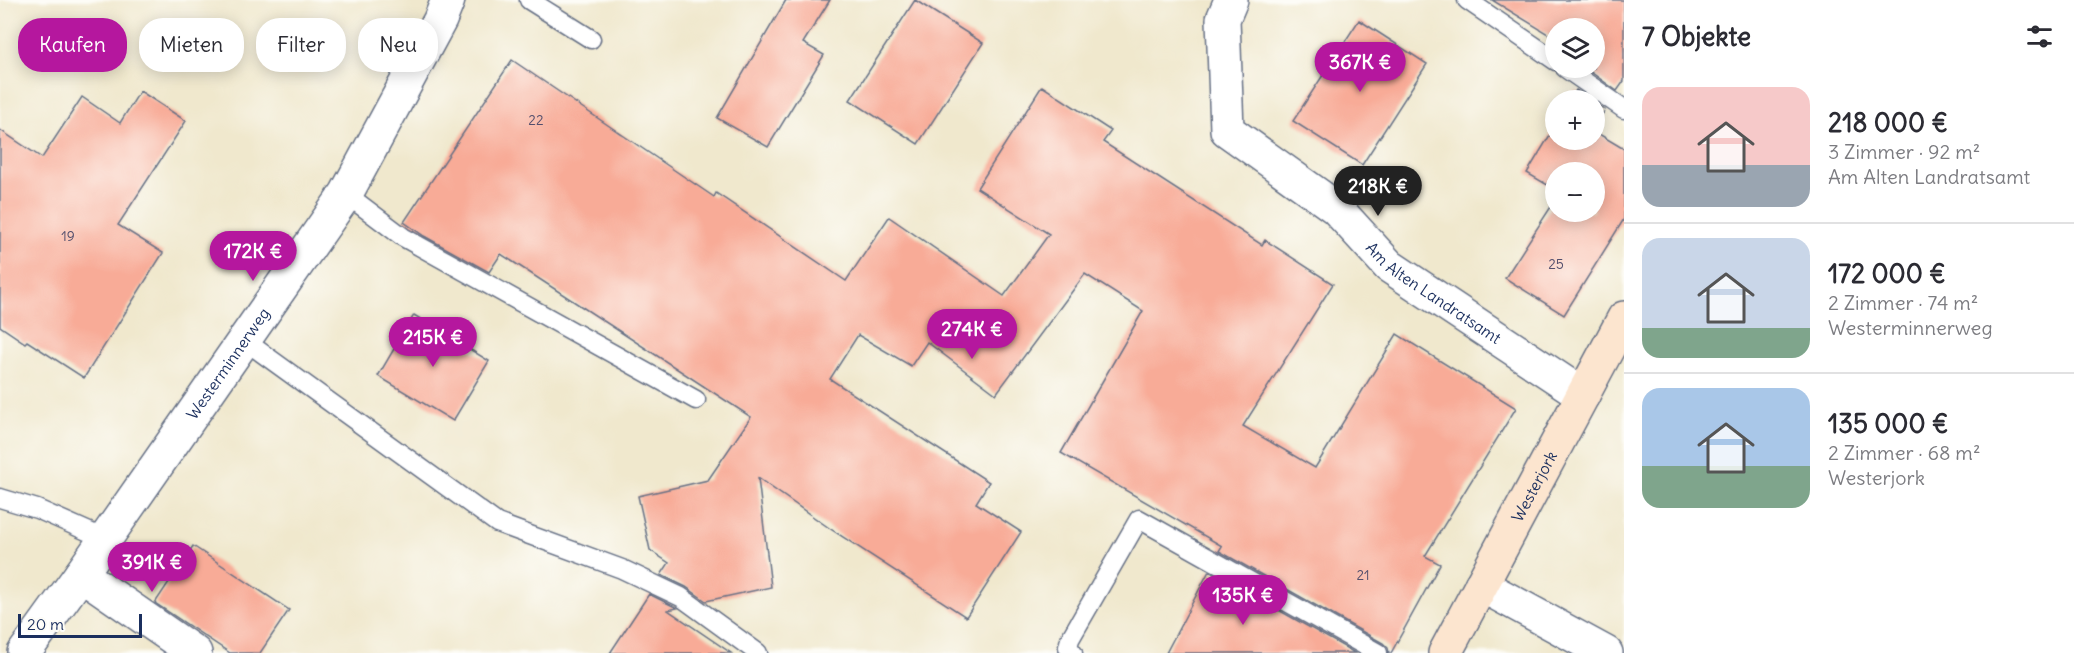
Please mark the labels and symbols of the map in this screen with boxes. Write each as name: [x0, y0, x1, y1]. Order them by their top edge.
pin: 367K €: [1311, 42, 1409, 93]
house number: 22: [528, 111, 544, 129]
pin: 218K €: [1329, 166, 1427, 217]
house number: 19: [61, 227, 75, 245]
pin: 172K €: [204, 231, 302, 282]
street label: Am Alten Landratsamt: [1362, 238, 1506, 348]
house number: 25: [1548, 255, 1564, 273]
street label: Westerminnerweg: [182, 304, 274, 423]
pin: 274K €: [923, 309, 1021, 360]
pin: 215K €: [384, 317, 482, 368]
street label: Westerjork: [1507, 447, 1561, 525]
pin: 391K €: [103, 542, 201, 593]
house number: 21: [1356, 566, 1370, 584]
pin: 135K €: [1194, 575, 1292, 626]
scale bar: [18, 611, 142, 638]

